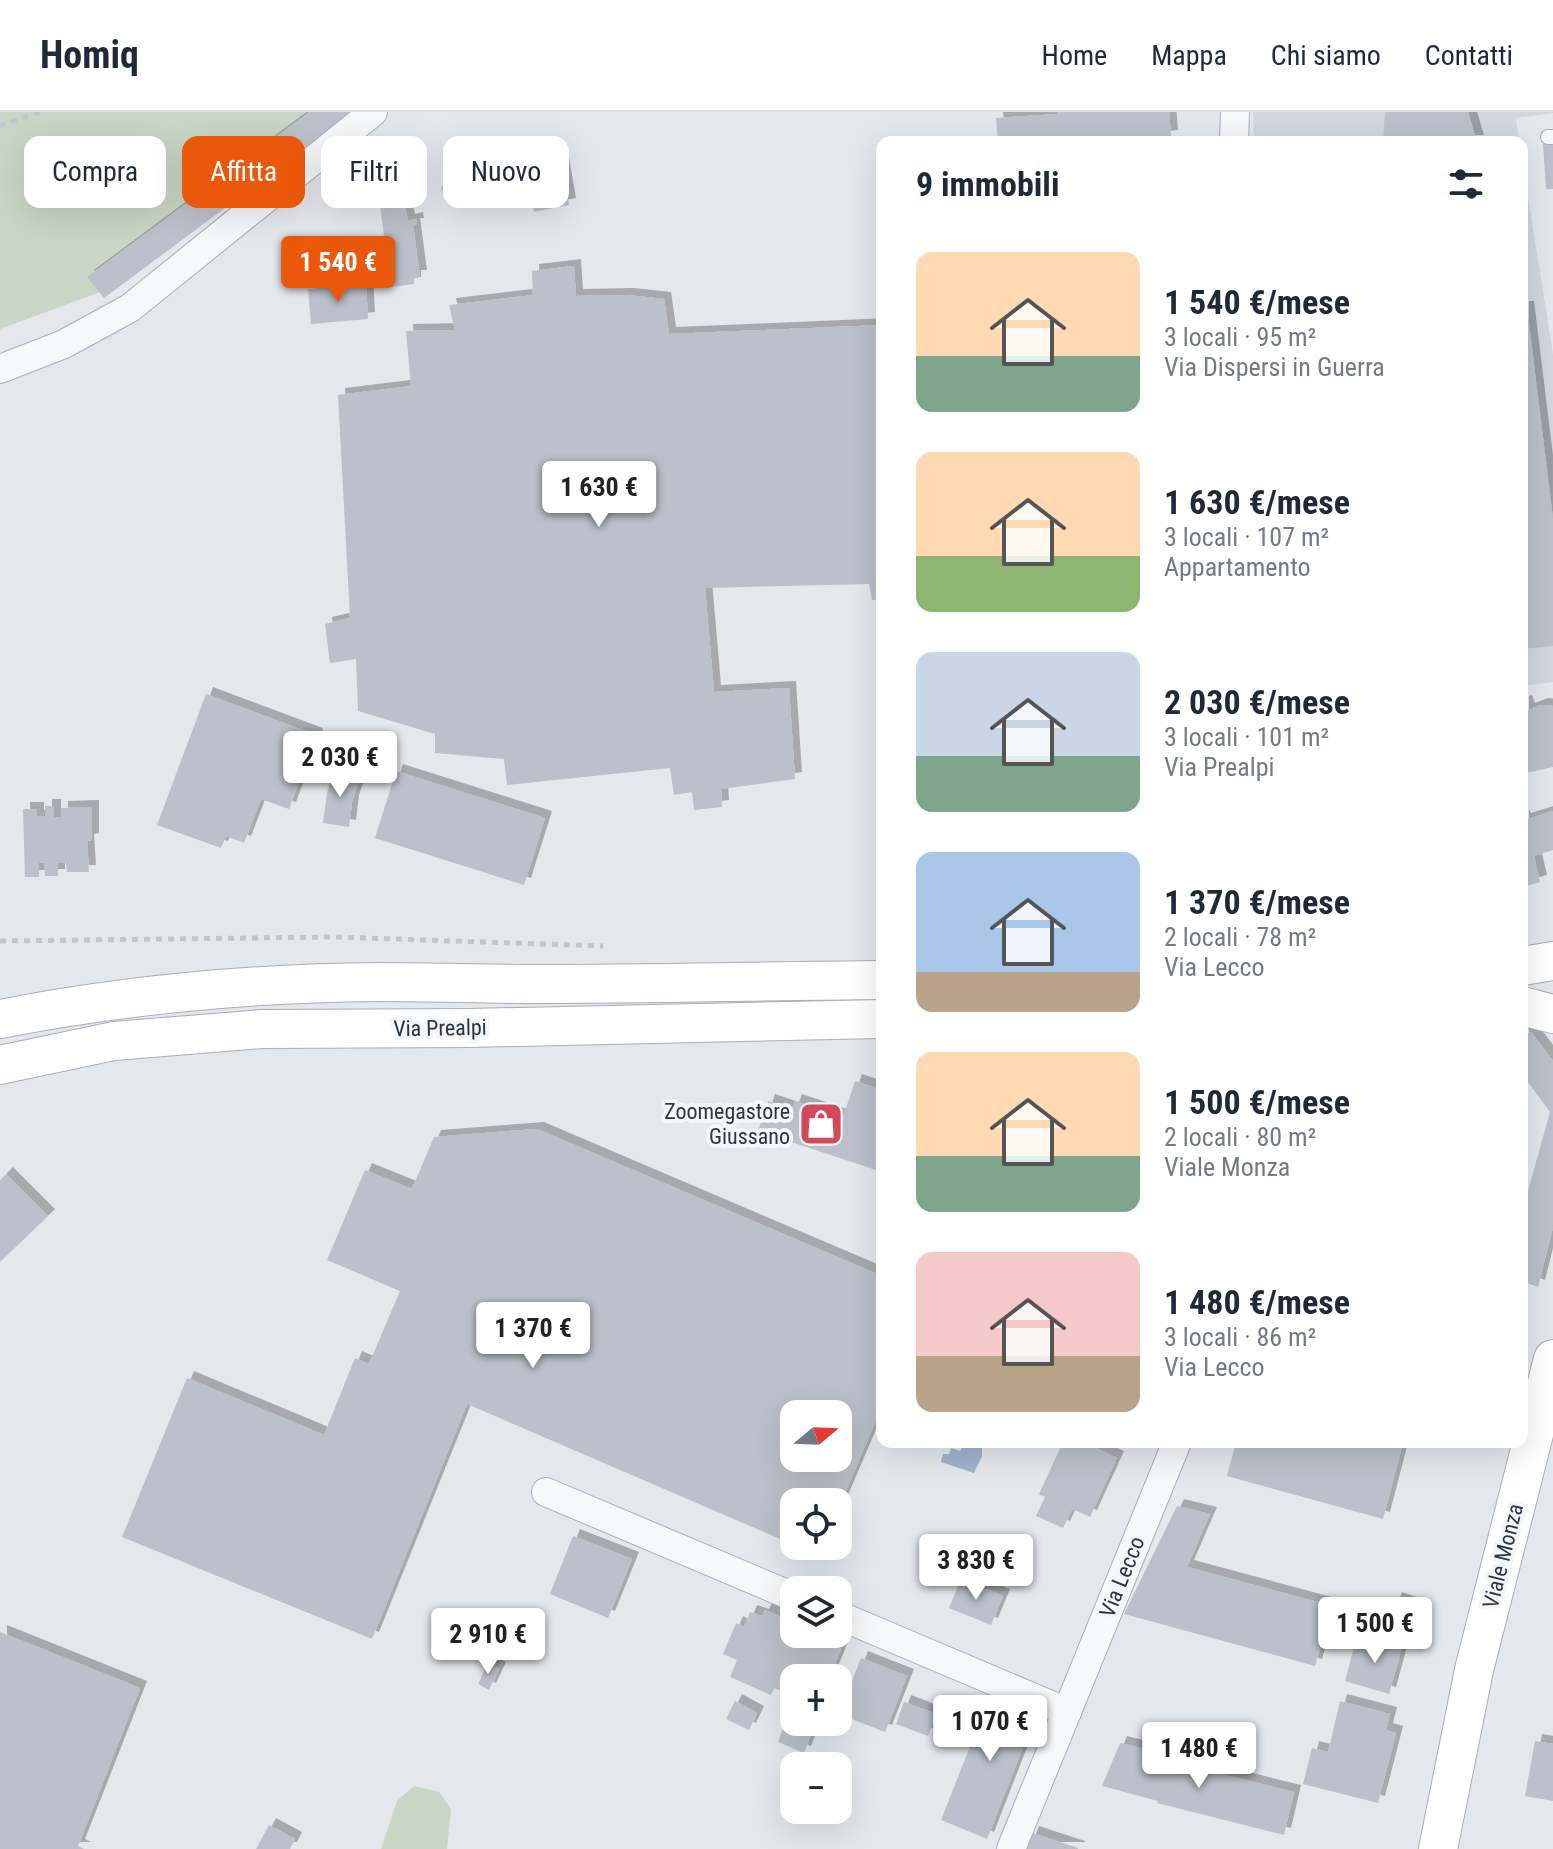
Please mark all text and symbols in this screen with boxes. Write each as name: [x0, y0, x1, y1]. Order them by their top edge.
text: Homiq: [40, 33, 139, 77]
text: Home: [1042, 39, 1107, 72]
text: Mappa: [1151, 39, 1227, 72]
text: Chi siamo: [1271, 39, 1381, 72]
text: Contatti: [1425, 39, 1513, 72]
chip: Compra: [24, 136, 166, 208]
chip: Affitta: [182, 136, 305, 208]
chip: Filtri: [321, 136, 427, 208]
chip: Nuovo: [443, 136, 569, 208]
icon: filters: [1444, 162, 1488, 206]
text: 9 immobili: [916, 164, 1059, 204]
pin: 1 540 €: [264, 236, 412, 304]
text: 1 540 €: [299, 247, 377, 277]
text: 1 540 €/mese: [1164, 282, 1350, 322]
icon: home: [980, 284, 1076, 380]
text: 3 locali · 95 m²: [1164, 322, 1316, 352]
text: Via Dispersi in Guerra: [1164, 352, 1385, 382]
pin: 1 630 €: [525, 461, 673, 529]
text: 1 630 €: [560, 472, 638, 502]
text: 1 630 €/mese: [1164, 482, 1350, 522]
icon: home: [980, 484, 1076, 580]
text: 3 locali · 107 m²: [1164, 522, 1329, 552]
text: Appartamento: [1164, 552, 1311, 582]
text: 2 030 €/mese: [1164, 682, 1350, 722]
icon: home: [980, 684, 1076, 780]
text: 3 locali · 101 m²: [1164, 722, 1329, 752]
pin: 2 030 €: [266, 731, 414, 799]
text: 2 030 €: [301, 742, 379, 772]
text: Via Prealpi: [1164, 752, 1274, 782]
text: 1 370 €/mese: [1164, 882, 1350, 922]
icon: home: [980, 884, 1076, 980]
text: 2 locali · 78 m²: [1164, 922, 1316, 952]
text: Via Lecco: [1164, 952, 1265, 982]
street label: Via Prealpi: [393, 1015, 487, 1041]
text: 1 500 €/mese: [1164, 1082, 1350, 1122]
icon: home: [980, 1084, 1076, 1180]
place label: Zoomegastore Giussano: [664, 1099, 790, 1149]
shop icon: Zoomegastore Giussano: [797, 1100, 845, 1148]
text: 2 locali · 80 m²: [1164, 1122, 1316, 1152]
text: Viale Monza: [1164, 1152, 1290, 1182]
text: 1 480 €/mese: [1164, 1282, 1350, 1322]
icon: home: [980, 1284, 1076, 1380]
pin: 1 370 €: [459, 1302, 607, 1370]
text: 1 370 €: [494, 1313, 572, 1343]
text: 3 locali · 86 m²: [1164, 1322, 1316, 1352]
text: Via Lecco: [1164, 1352, 1265, 1382]
north arrow: [780, 1400, 852, 1472]
map controls: [780, 1400, 852, 1824]
button: locate: [780, 1488, 852, 1560]
street label: Viale Monza: [1478, 1501, 1528, 1611]
street label: Via Lecco: [1094, 1533, 1150, 1621]
pin: 3 830 €: [902, 1534, 1050, 1602]
text: 3 830 €: [937, 1545, 1015, 1575]
button: layers: [780, 1576, 852, 1648]
pin: 1 500 €: [1301, 1597, 1449, 1665]
pin: 2 910 €: [414, 1608, 562, 1676]
text: 1 500 €: [1336, 1608, 1414, 1638]
text: 2 910 €: [449, 1619, 527, 1649]
button: +: [780, 1664, 852, 1736]
pin: 1 070 €: [916, 1695, 1064, 1763]
text: 1 070 €: [951, 1706, 1029, 1736]
pin: 1 480 €: [1125, 1722, 1273, 1790]
text: 1 480 €: [1160, 1733, 1238, 1763]
button: −: [780, 1752, 852, 1824]

